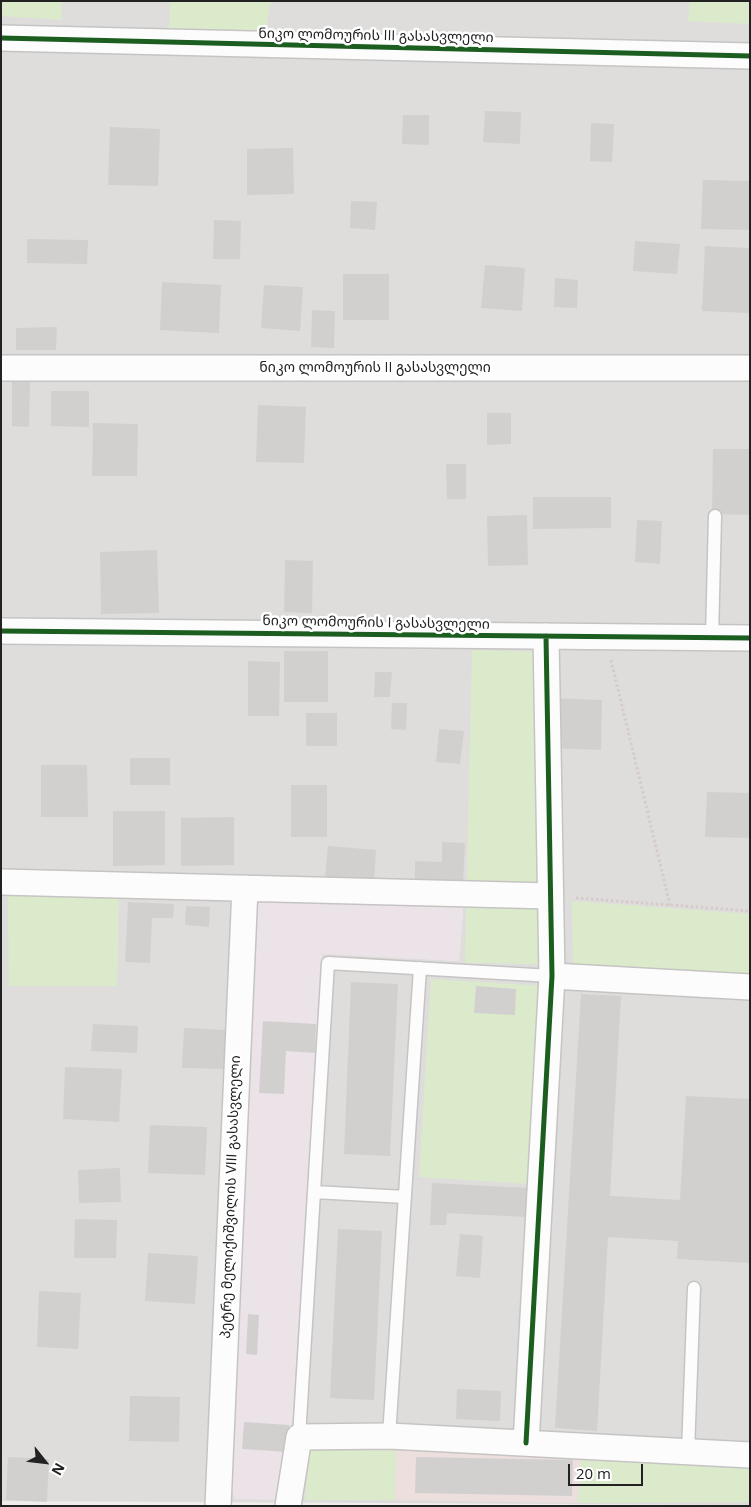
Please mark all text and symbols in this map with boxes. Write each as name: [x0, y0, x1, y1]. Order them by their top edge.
street label: ნიკო ლომოურის III გასასვლელი: [258, 26, 494, 46]
street label: ნიკო ლომოურის II გასასვლელი: [259, 360, 491, 376]
street label: ნიკო ლომოურის I გასასვლელი: [262, 613, 490, 633]
street label: პეტრე მელიქიშვილის VIII გასასვლელი: [218, 1055, 244, 1339]
north arrow: [20, 1437, 70, 1487]
scale bar: [571, 1454, 646, 1486]
text: N: [47, 1460, 70, 1479]
text: 20 m: [576, 1463, 611, 1483]

